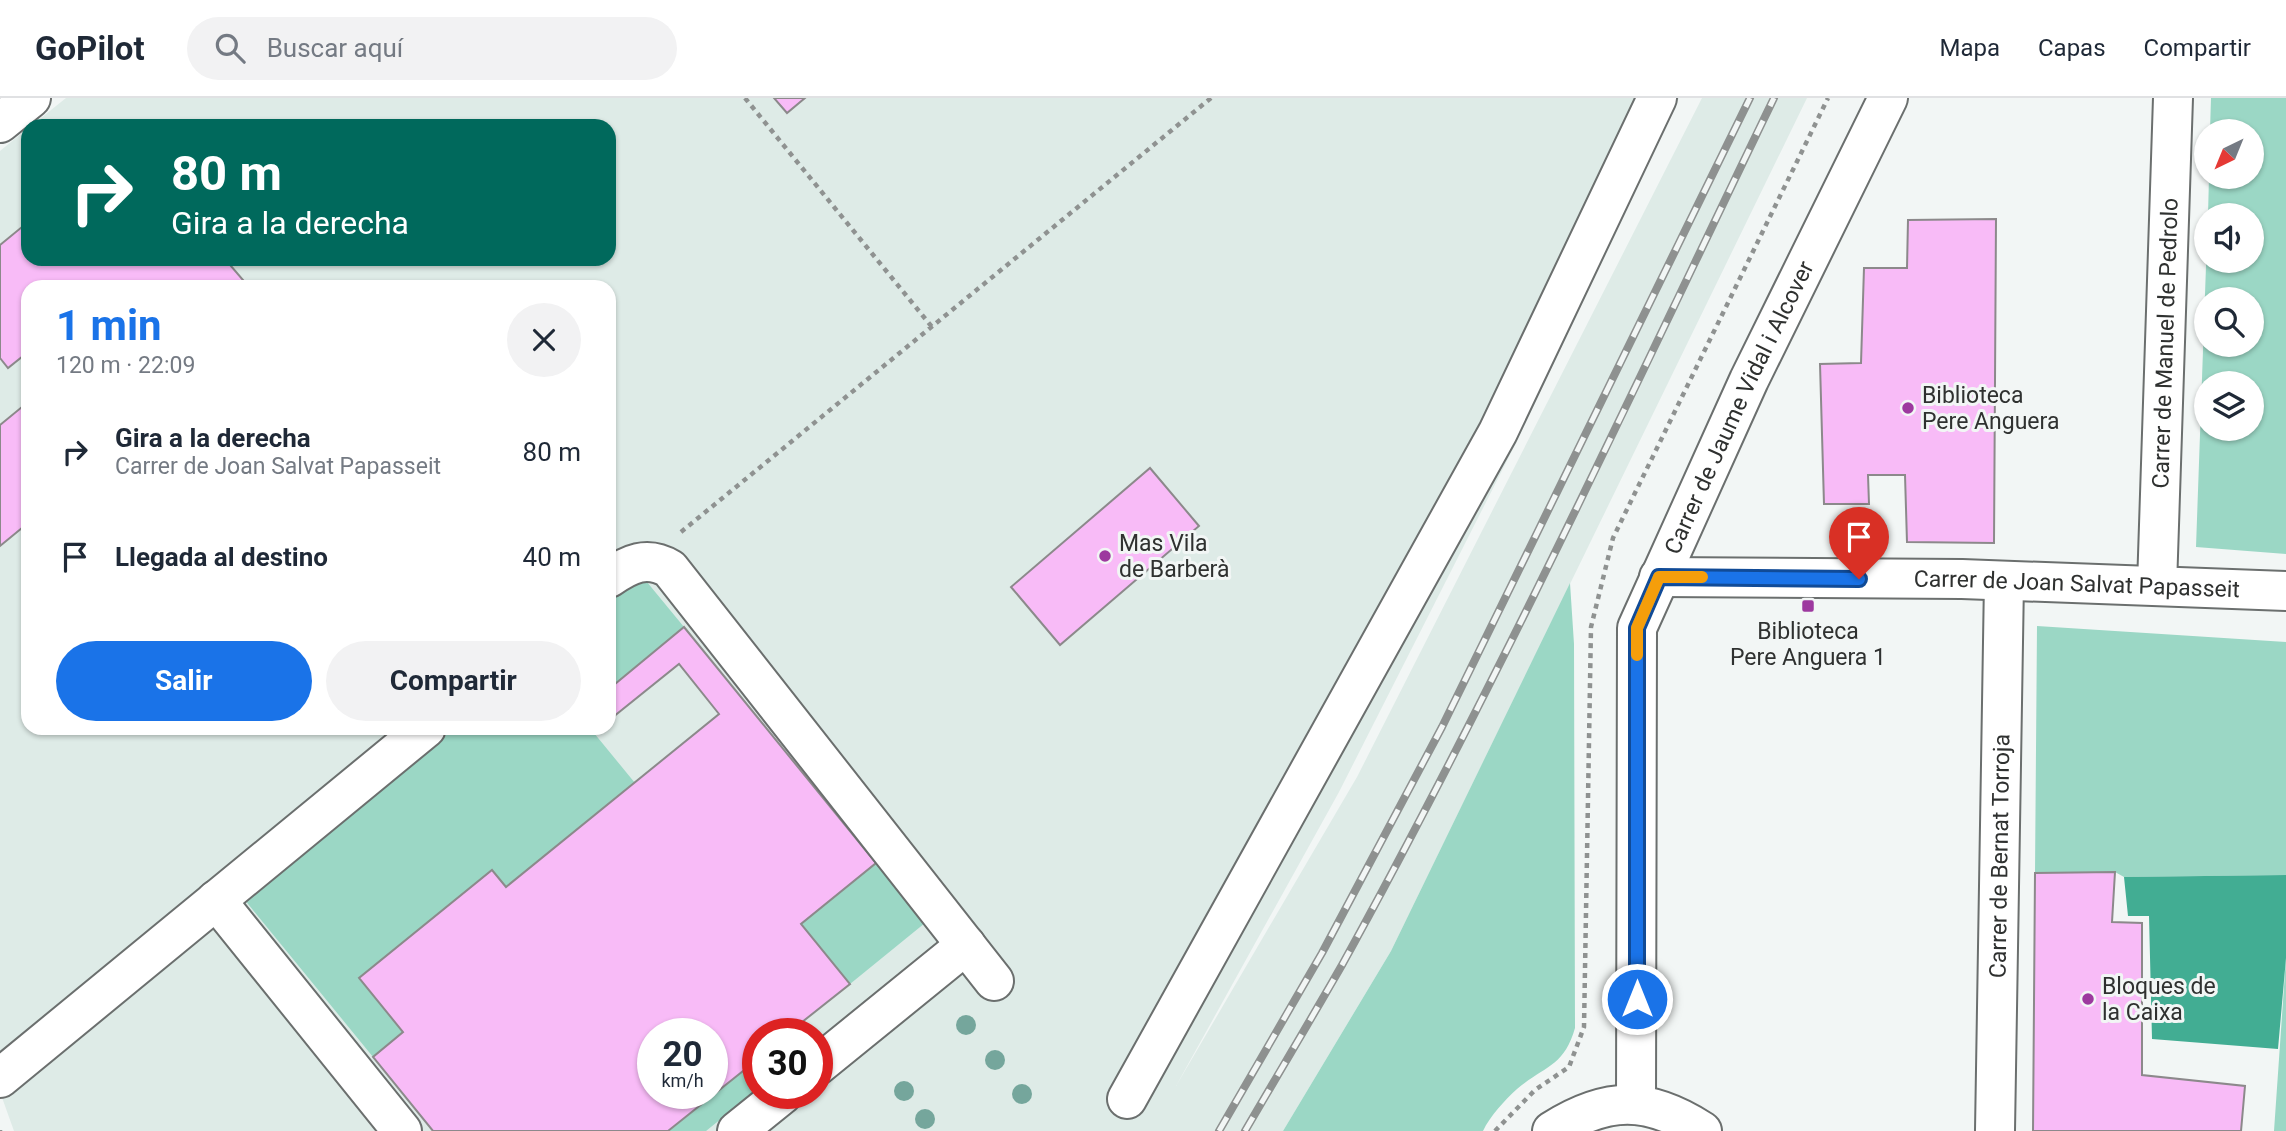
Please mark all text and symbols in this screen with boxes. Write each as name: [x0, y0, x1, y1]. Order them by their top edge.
search box: [187, 17, 677, 80]
text: GoPilot: [35, 29, 145, 68]
icon: search: [211, 29, 249, 67]
text: Buscar aquí: [267, 33, 403, 63]
text: Mapa: [1939, 34, 2000, 62]
text: Capas: [2038, 34, 2106, 62]
text: Compartir: [2144, 34, 2251, 62]
north arrow: [2194, 119, 2264, 189]
map controls: [2194, 119, 2264, 441]
text: 80 m: [171, 145, 282, 202]
icon: right: [56, 147, 147, 238]
street label: Carrer de Manuel de Pedrolo: [2147, 197, 2184, 489]
button: sound: [2194, 203, 2264, 273]
text: Gira a la derecha: [171, 204, 409, 242]
street label: Carrer de Jaume Vidal i Alcover: [1659, 256, 1820, 558]
button: search: [2194, 287, 2264, 357]
text: 1 min: [56, 301, 162, 350]
button: close: [507, 303, 581, 377]
text: 120 m · 22:09: [56, 352, 195, 379]
button: layers: [2194, 371, 2264, 441]
place label: Biblioteca Pere Anguera: [1922, 382, 2059, 435]
marker: Biblioteca Pere Anguera: [1900, 400, 1916, 416]
text: Gira a la derecha: [115, 423, 311, 453]
icon: right: [56, 433, 94, 471]
text: 80 m: [523, 437, 581, 467]
text: Carrer de Joan Salvat Papasseit: [115, 453, 441, 480]
pin: [1829, 507, 1889, 579]
icon: arrive: [1840, 518, 1878, 556]
place label: Mas Vila de Barberà: [1119, 530, 1229, 583]
icon: arrive: [56, 538, 94, 576]
text: Llegada al destino: [115, 542, 328, 572]
text: 40 m: [523, 542, 581, 572]
marker: Mas Vila de Barberà: [1097, 548, 1113, 564]
street label: Carrer de Joan Salvat Papasseit: [1914, 566, 2240, 603]
marker: Biblioteca Pere Anguera 1: [1800, 598, 1816, 614]
place label: Biblioteca Pere Anguera 1: [1730, 618, 1886, 671]
button: Salir: [56, 641, 312, 721]
button: Compartir: [326, 641, 581, 721]
street label: Carrer de Bernat Torroja: [1985, 734, 2015, 978]
position arrow: [1600, 962, 1674, 1036]
place label: Bloques de la Caixa: [2102, 973, 2216, 1026]
marker: Bloques de la Caixa: [2080, 991, 2096, 1007]
speed limit sign: 30: [742, 1018, 833, 1109]
text: 20: [662, 1034, 703, 1075]
text: km/h: [661, 1070, 704, 1091]

